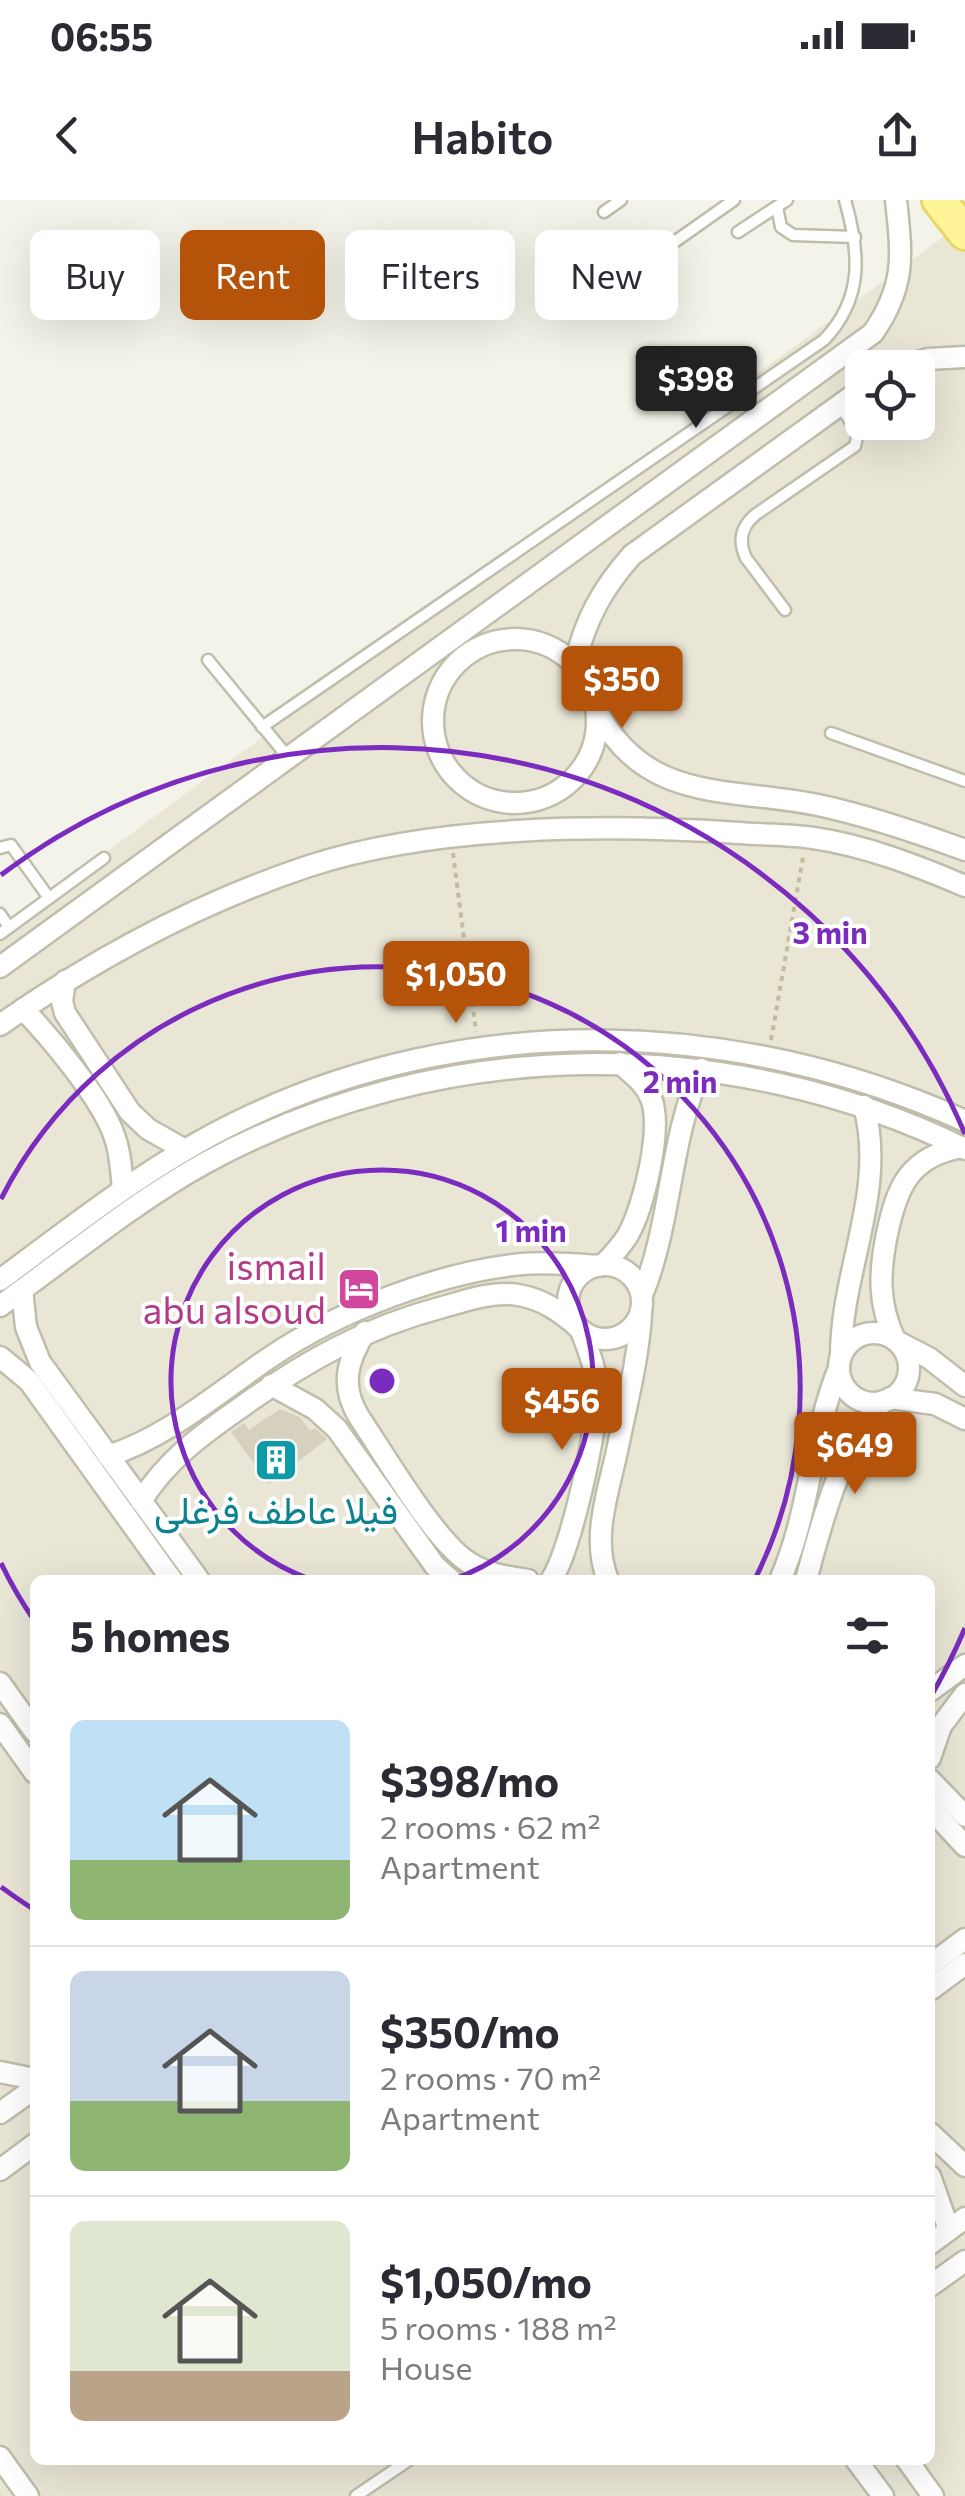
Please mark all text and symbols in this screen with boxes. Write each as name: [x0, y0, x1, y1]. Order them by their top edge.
text: 06:55: [50, 12, 153, 59]
icon: back: [40, 108, 95, 163]
text: Habito: [412, 108, 553, 163]
icon: share: [870, 108, 925, 163]
chip: Buy: [30, 230, 160, 320]
chip: Rent: [180, 230, 325, 320]
chip: Filters: [345, 230, 515, 320]
chip: New: [535, 230, 678, 320]
pin: $398: [637, 346, 755, 431]
map controls: [845, 350, 935, 440]
button: locate: [845, 350, 935, 440]
text: $398: [658, 358, 734, 398]
pin: $350: [563, 646, 681, 731]
text: $350: [584, 658, 660, 698]
text: 3 min: [792, 913, 868, 950]
pin: $1,050: [375, 941, 537, 1026]
text: $1,050: [405, 953, 507, 993]
text: 2 min: [643, 1062, 717, 1099]
text: 1 min: [495, 1211, 567, 1248]
place label: ismail abu alsoud: [142, 1241, 326, 1332]
hotel icon: ismail abu alsoud: [336, 1266, 382, 1312]
centre of rings: [364, 1363, 400, 1399]
pin: $456: [503, 1368, 621, 1453]
text: $456: [524, 1380, 600, 1420]
pin: $649: [796, 1412, 914, 1497]
text: $649: [816, 1424, 894, 1464]
building icon: فيلا عاطف فرغلى: [253, 1437, 299, 1483]
place label: فيلا عاطف فرغلى: [154, 1485, 398, 1534]
icon: filters: [840, 1608, 895, 1663]
text: 5 homes: [70, 1609, 230, 1661]
text: $398/mo: [380, 1754, 559, 1806]
icon: home: [150, 1760, 270, 1880]
text: 2 rooms · 62 m²: [380, 1806, 601, 1846]
text: Apartment: [380, 1846, 540, 1886]
text: $350/mo: [380, 2005, 560, 2057]
icon: home: [150, 2011, 270, 2131]
text: 2 rooms · 70 m²: [380, 2057, 601, 2097]
text: Apartment: [380, 2097, 540, 2137]
text: $1,050/mo: [380, 2255, 592, 2307]
icon: home: [150, 2261, 270, 2381]
text: 5 rooms · 188 m²: [380, 2307, 617, 2347]
text: House: [380, 2347, 472, 2387]

